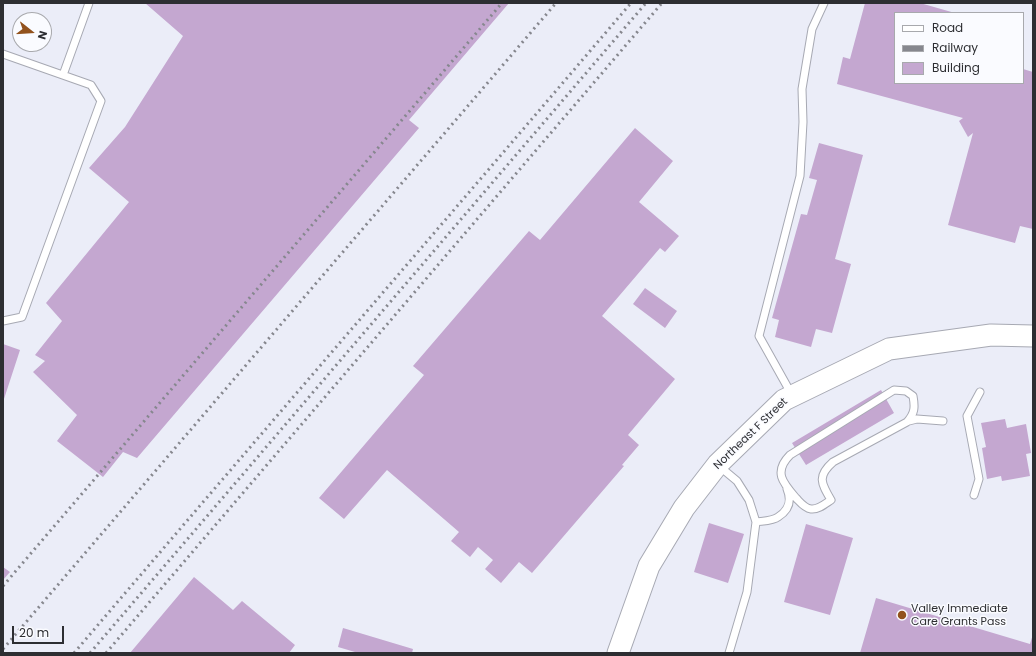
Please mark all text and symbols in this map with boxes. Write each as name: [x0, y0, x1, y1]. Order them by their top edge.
north arrow: [12, 12, 52, 52]
legend: [894, 12, 1024, 84]
text: Road: [932, 19, 963, 36]
text: N: [34, 29, 51, 42]
text: Railway: [932, 39, 978, 56]
text: Building: [932, 59, 980, 76]
street label: Northeast F Street: [711, 395, 791, 473]
place label: Valley Immediate Care Grants Pass: [911, 602, 1008, 628]
marker: Valley Immediate Care Grants Pass: [896, 609, 908, 621]
scale bar: [14, 618, 66, 644]
text: 20 m: [19, 624, 49, 641]

